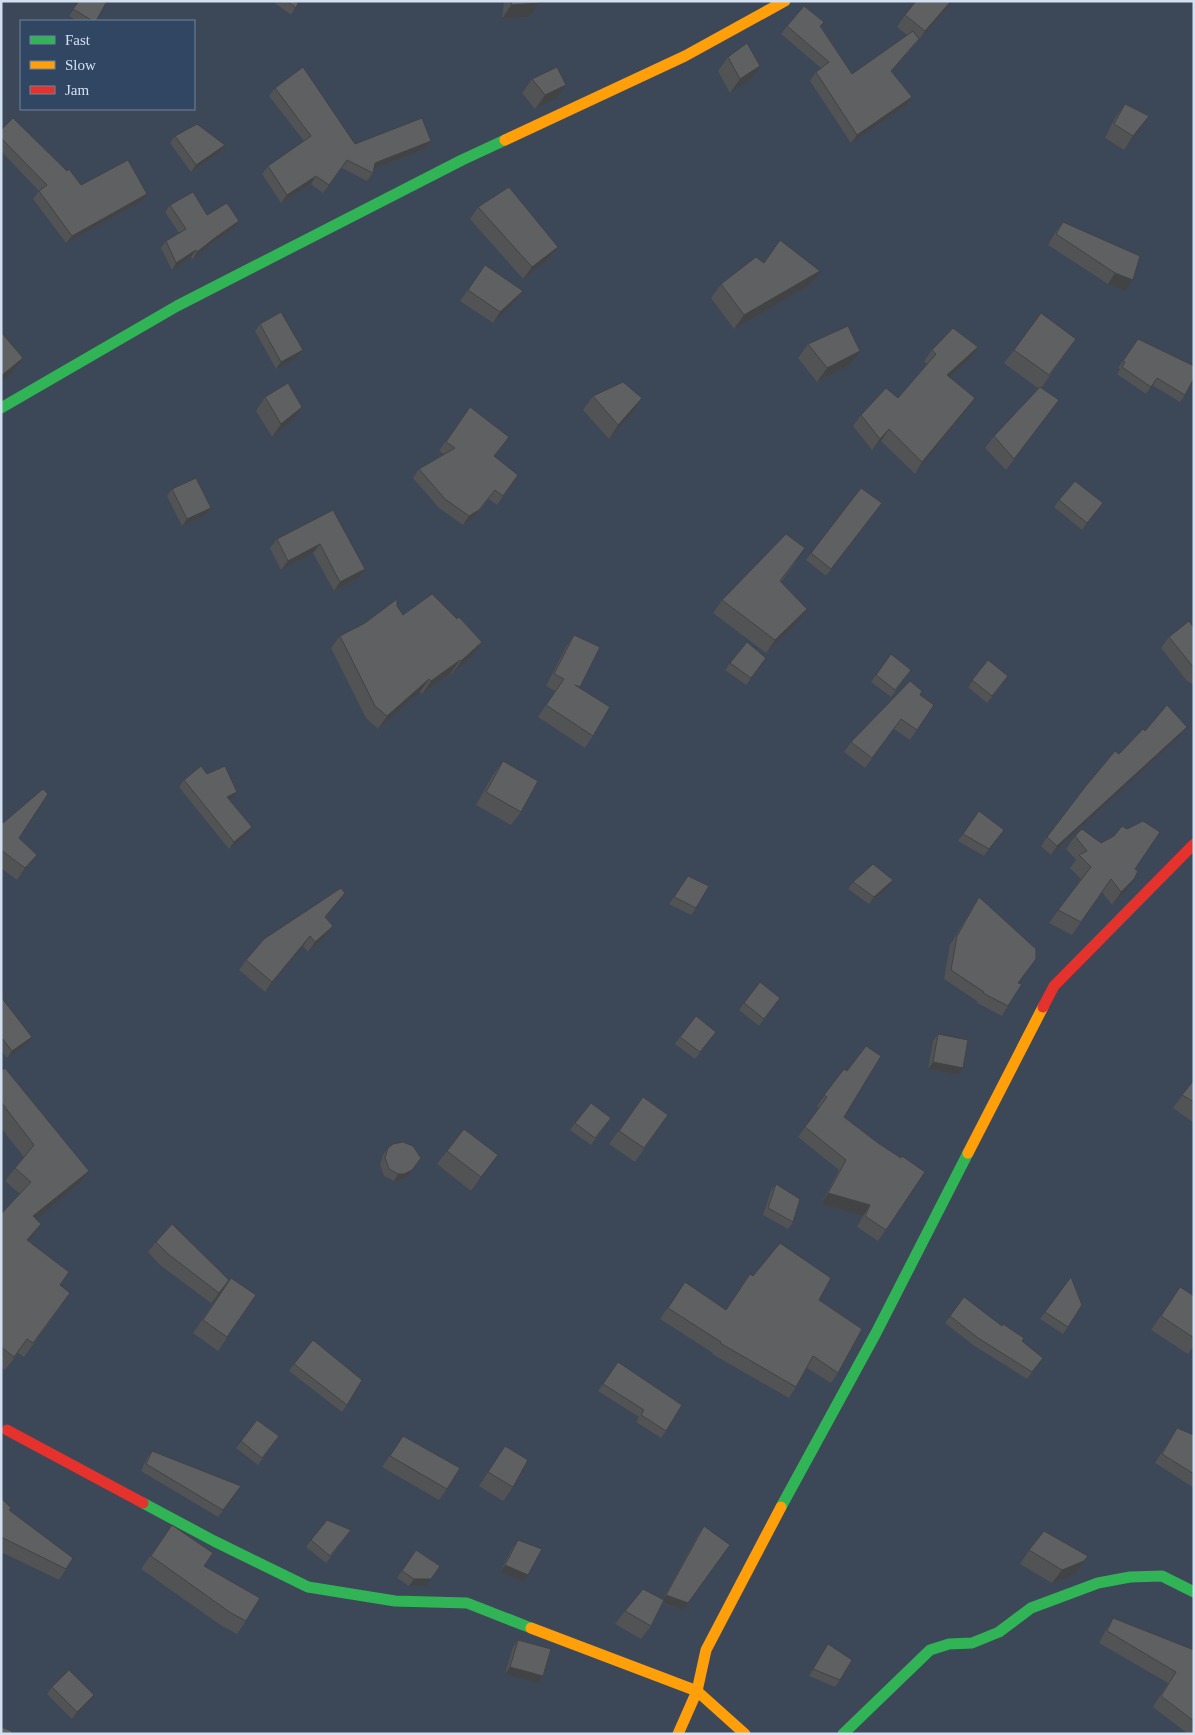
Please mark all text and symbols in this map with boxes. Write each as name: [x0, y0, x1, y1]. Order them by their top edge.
legend: [20, 20, 195, 110]
text: Fast: [65, 32, 91, 48]
text: Slow: [65, 57, 96, 73]
text: Jam: [65, 82, 89, 98]

